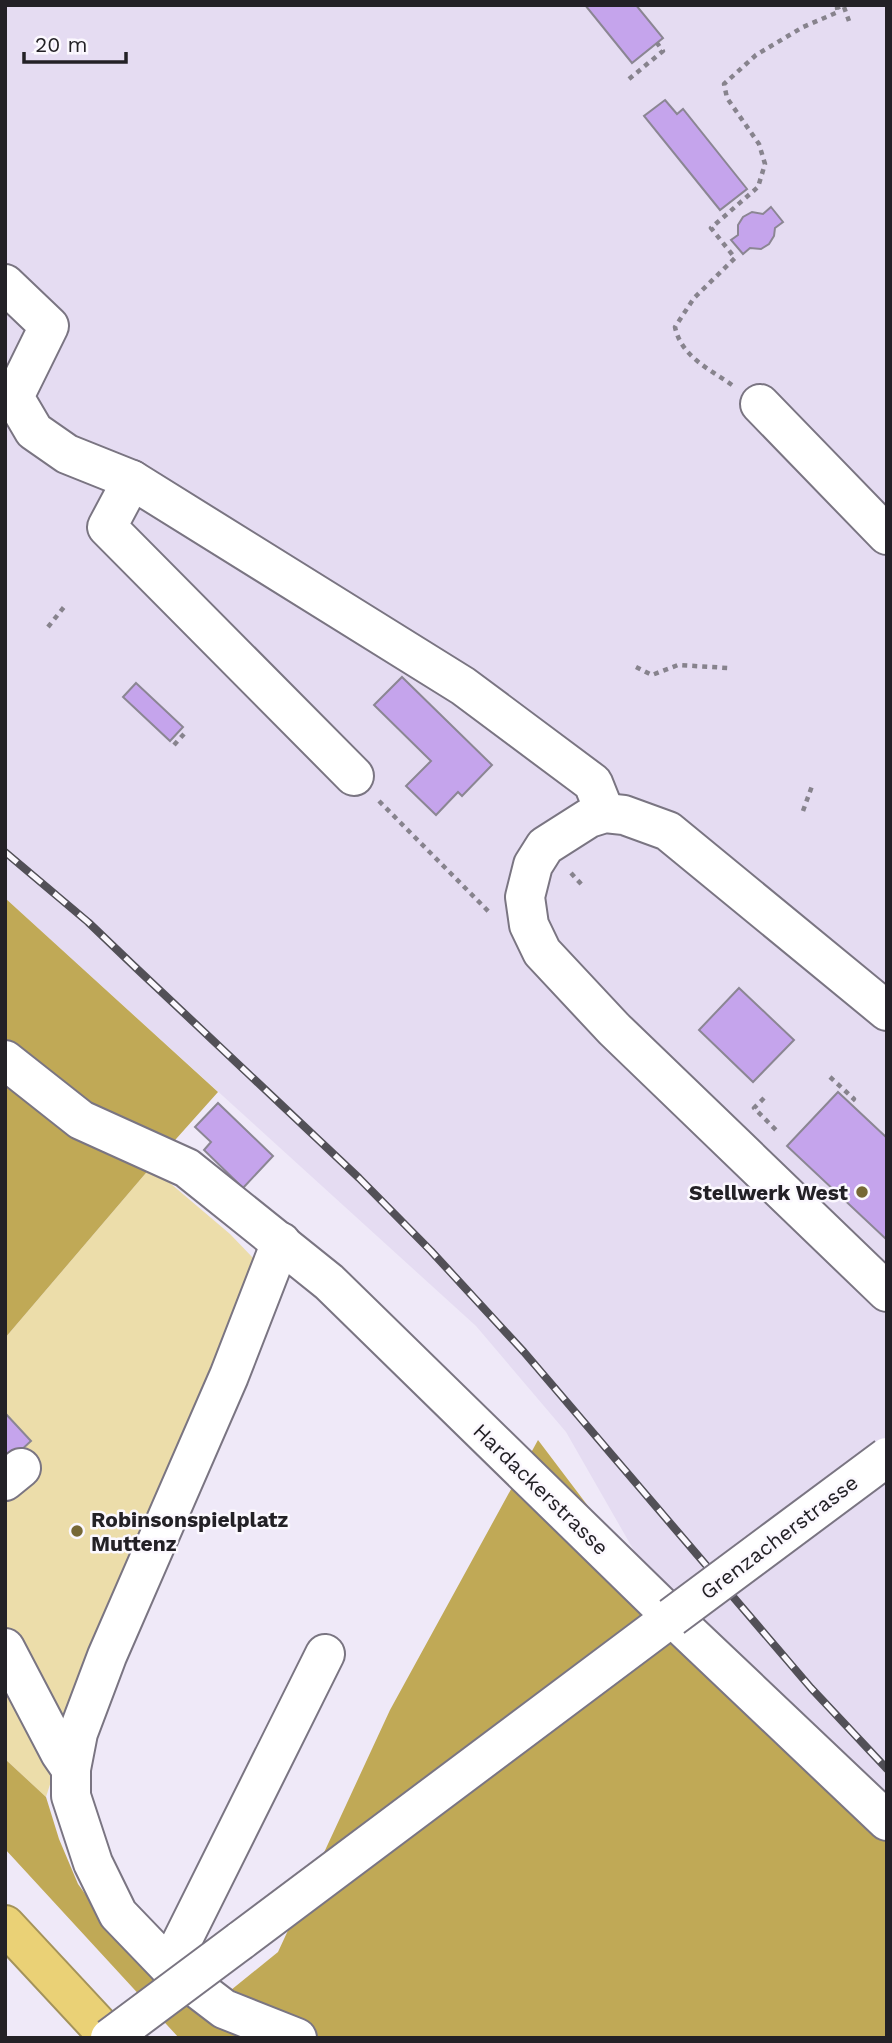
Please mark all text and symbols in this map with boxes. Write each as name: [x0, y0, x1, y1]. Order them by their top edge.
scale bar: [24, 21, 126, 65]
text: 20 m: [35, 32, 87, 57]
place label: Stellwerk West: [689, 1180, 848, 1205]
marker: Stellwerk West: [854, 1184, 870, 1200]
street label: Hardackerstrasse: [468, 1418, 614, 1560]
street label: Grenzacherstrasse: [695, 1470, 863, 1604]
place label: Robinsonspielplatz Muttenz: [91, 1507, 289, 1556]
marker: Robinsonspielplatz Muttenz: [69, 1523, 85, 1539]

